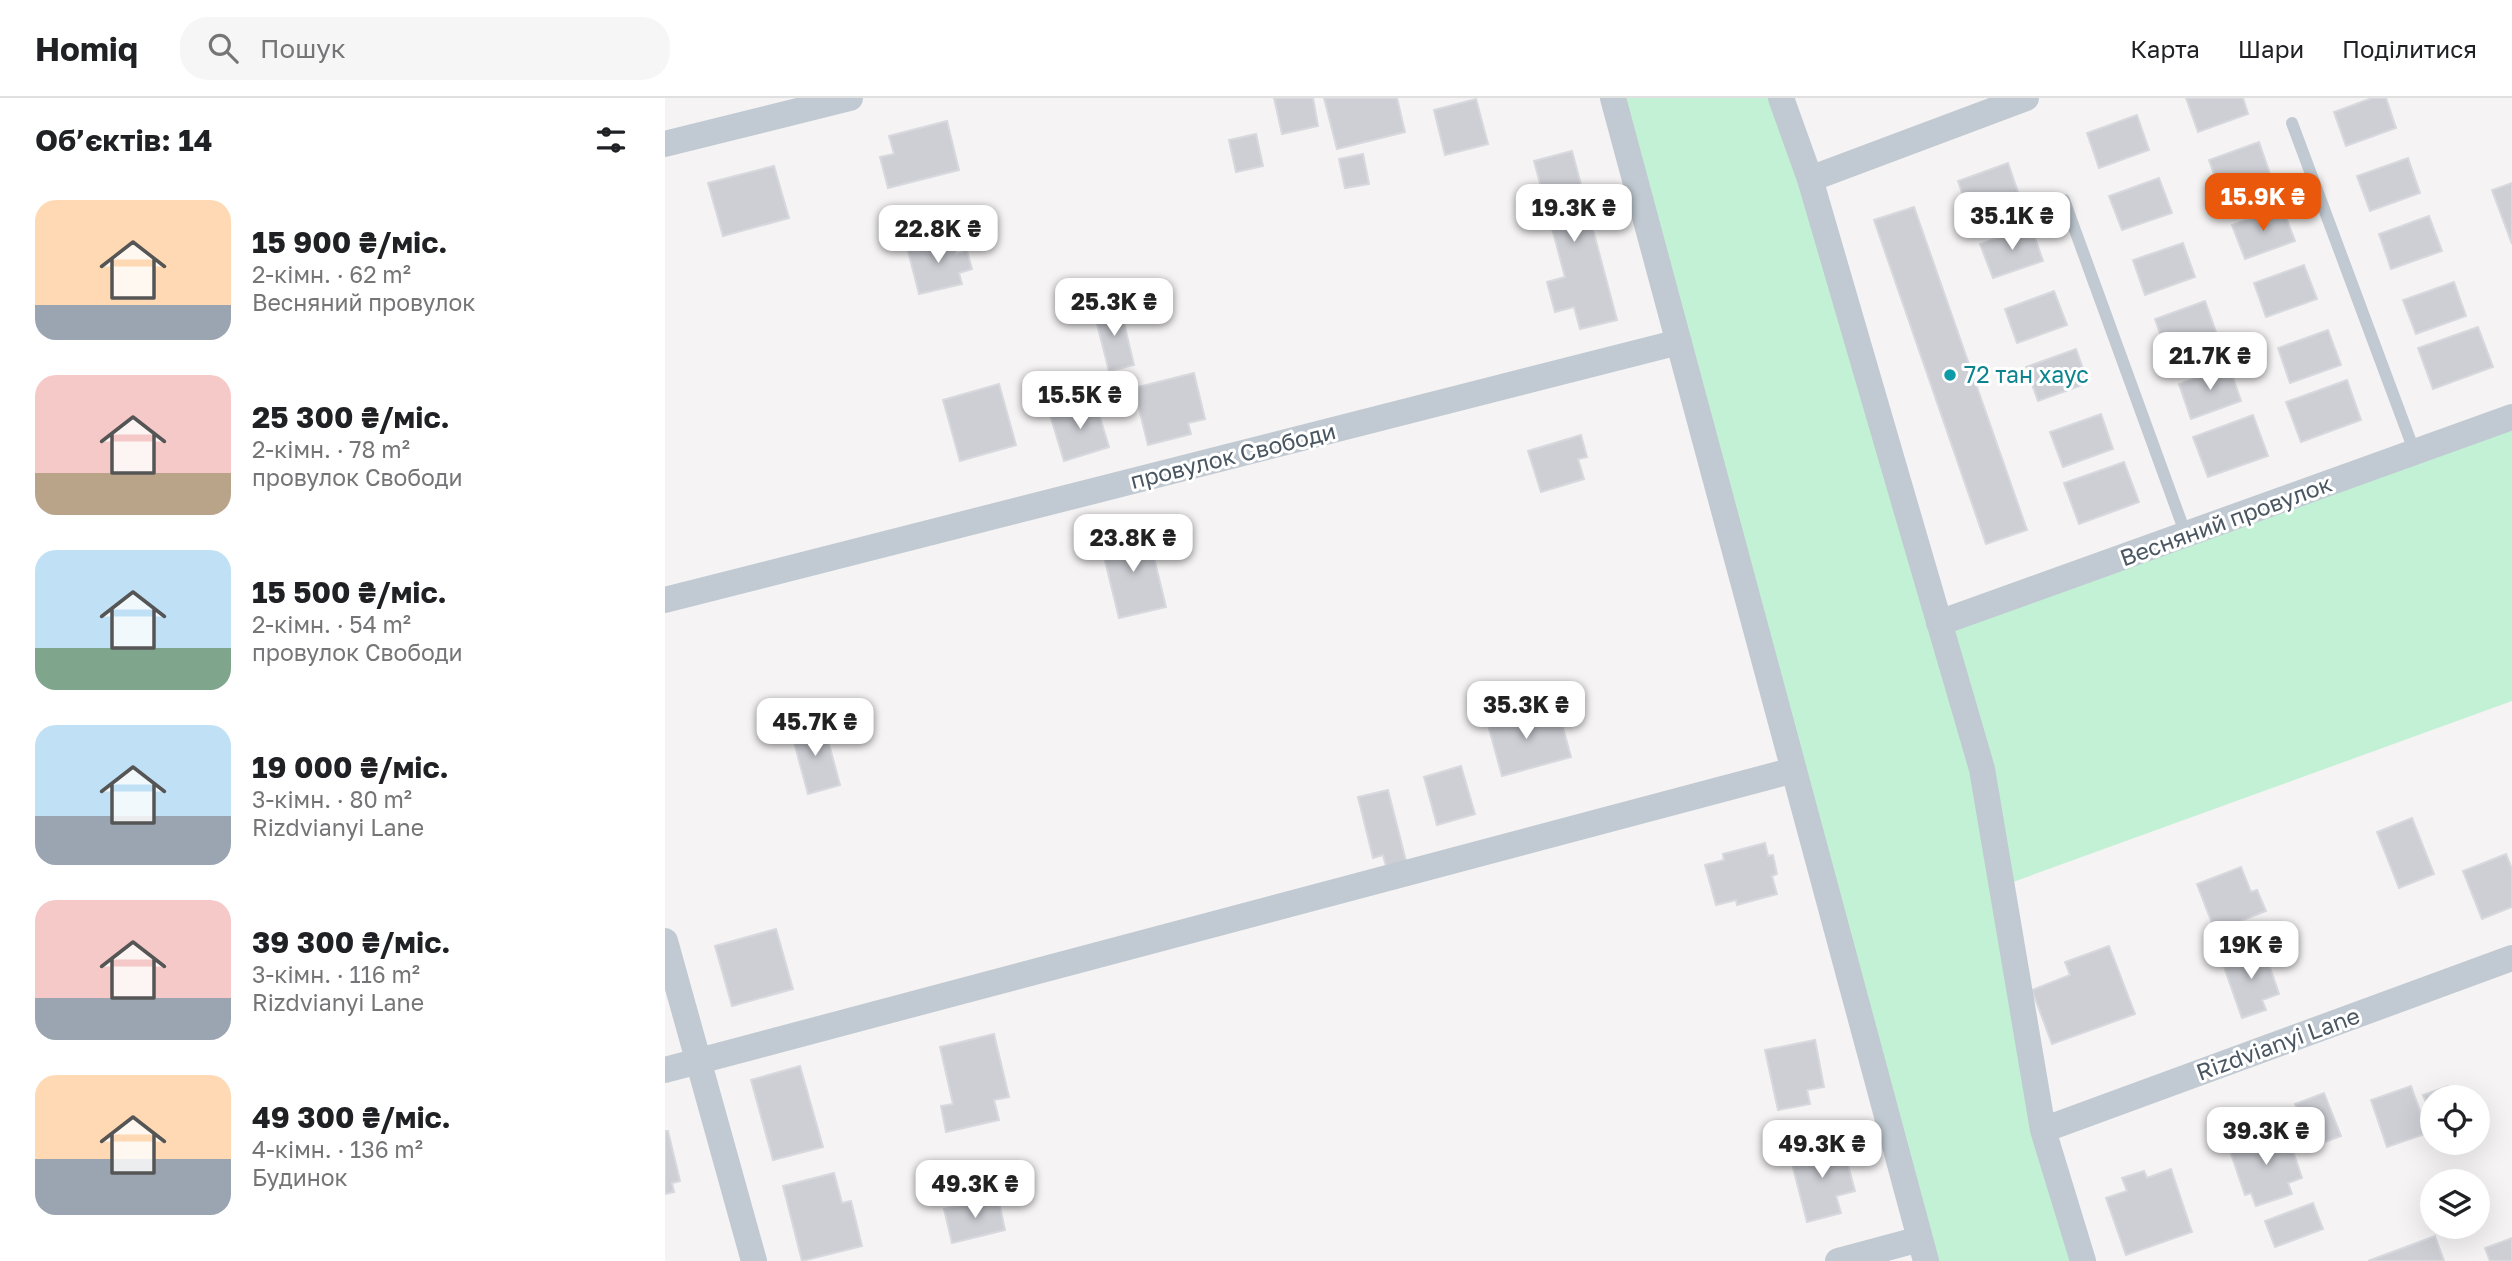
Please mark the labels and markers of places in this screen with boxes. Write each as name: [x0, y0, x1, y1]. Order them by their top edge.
pin: 15.9K ₴: [2198, 174, 2328, 233]
pin: 19.3K ₴: [1509, 184, 1639, 244]
pin: 35.1K ₴: [1947, 192, 2077, 252]
pin: 22.8K ₴: [873, 206, 1003, 265]
pin: 25.3K ₴: [1049, 278, 1179, 338]
pin: 21.7K ₴: [2145, 332, 2275, 392]
place label: 72 тан хаус: [1964, 360, 2089, 388]
marker: 72 тан хаус: [1942, 367, 1958, 383]
pin: 15.5K ₴: [1015, 372, 1145, 431]
pin: 23.8K ₴: [1068, 514, 1198, 574]
pin: 35.3K ₴: [1461, 682, 1591, 741]
pin: 45.7K ₴: [750, 698, 880, 758]
pin: 19K ₴: [2202, 922, 2300, 981]
pin: 39.3K ₴: [2201, 1108, 2331, 1167]
pin: 49.3K ₴: [1757, 1121, 1887, 1180]
pin: 49.3K ₴: [910, 1160, 1040, 1220]

